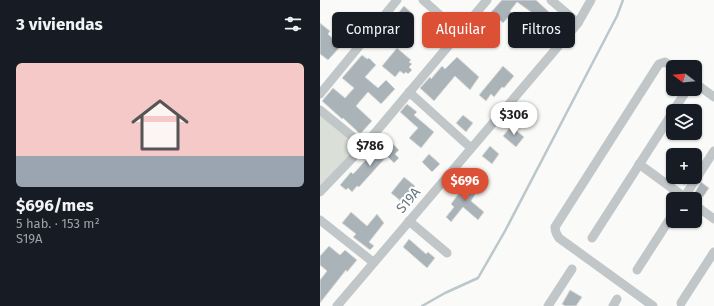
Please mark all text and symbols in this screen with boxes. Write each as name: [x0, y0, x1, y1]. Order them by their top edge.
chip: Comprar: [332, 12, 414, 48]
chip: Alquilar: [422, 12, 500, 48]
chip: Filtros: [508, 12, 575, 48]
icon: filters: [282, 13, 304, 35]
text: 3 viviendas: [16, 14, 103, 35]
north arrow: [666, 60, 702, 96]
map controls: [666, 60, 702, 228]
icon: home: [124, 89, 196, 161]
pin: $306: [490, 102, 538, 136]
button: layers: [666, 104, 702, 140]
text: $306: [500, 107, 528, 122]
pin: $786: [346, 133, 394, 167]
text: $786: [356, 138, 384, 153]
button: +: [666, 148, 702, 184]
pin: $696: [441, 168, 489, 202]
text: $696: [451, 173, 479, 188]
street label: S19A: [393, 184, 424, 217]
button: −: [666, 192, 702, 228]
text: $696/mes: [16, 195, 94, 216]
text: 5 hab. · 153 m²: [16, 216, 100, 231]
text: S19A: [16, 231, 42, 246]

